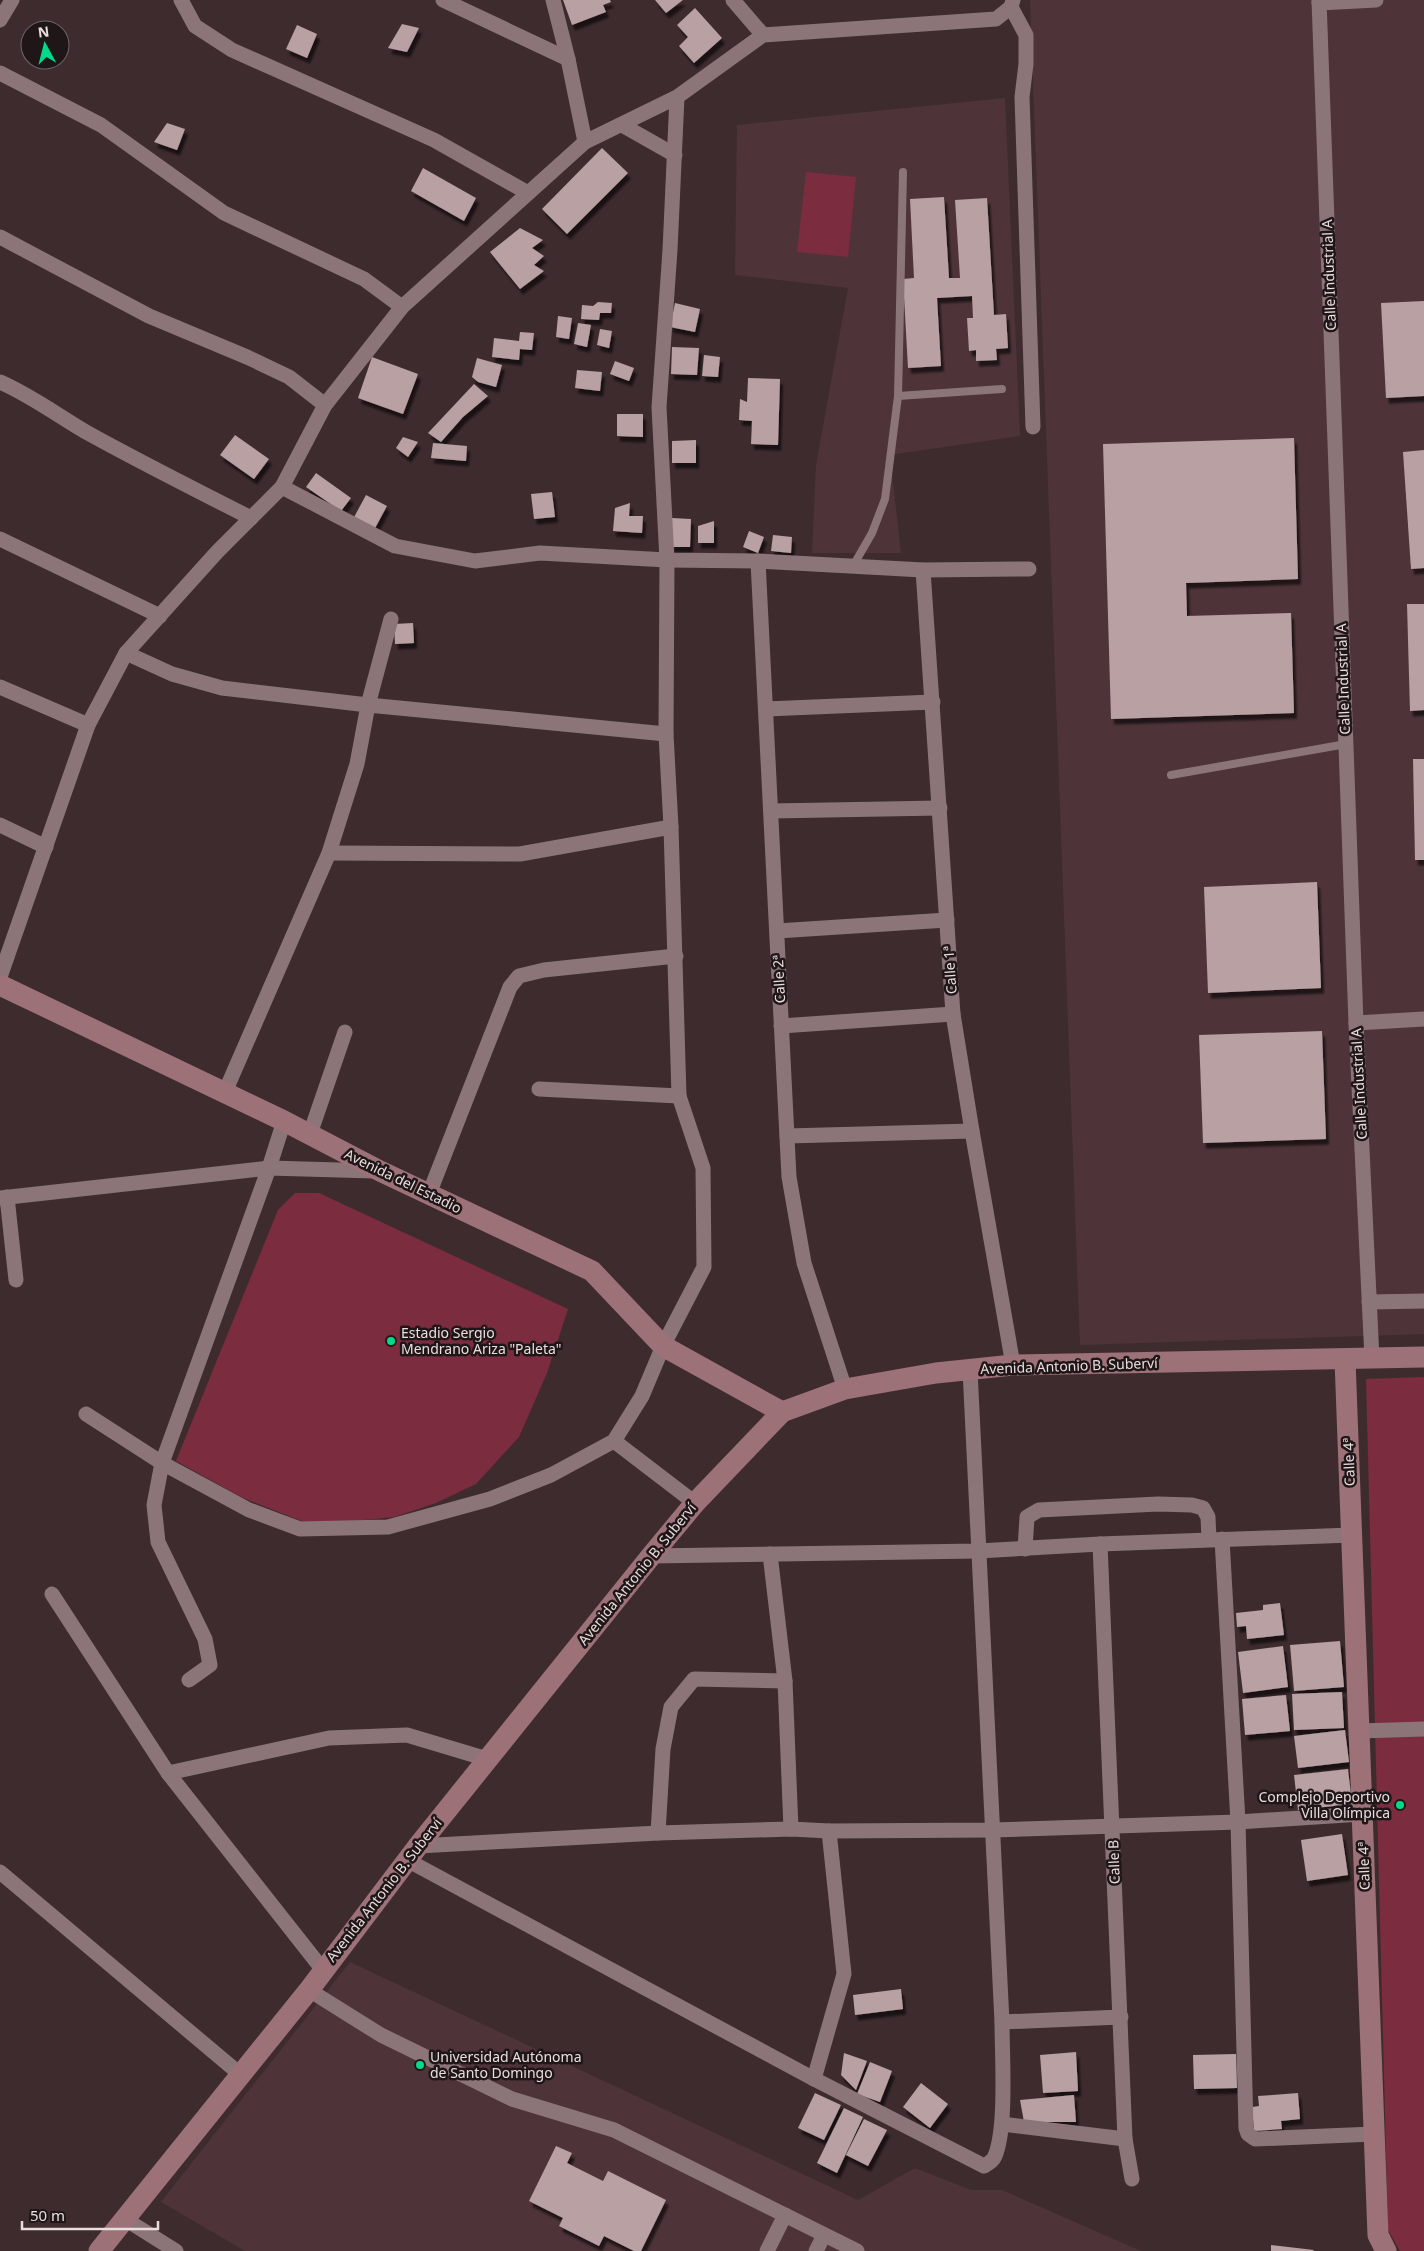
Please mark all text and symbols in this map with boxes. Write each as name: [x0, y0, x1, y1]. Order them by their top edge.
north arrow: [20, 20, 70, 70]
text: N: [37, 21, 50, 42]
street label: Calle Industrial A: [1317, 219, 1340, 331]
street label: Calle Industrial A: [1331, 623, 1354, 735]
street label: Calle 1ª: [938, 945, 961, 995]
street label: Calle 2ª: [768, 954, 789, 1004]
street label: Calle Industrial A: [1346, 1028, 1371, 1140]
street label: Avenida del Estadio: [341, 1144, 465, 1217]
place label: Estadio Sergio Mendrano Ariza "Paleta": [401, 1323, 561, 1358]
marker: Estadio Sergio Mendrano Ariza "Paleta": [385, 1335, 397, 1347]
street label: Avenida Antonio B. Suberví: [980, 1353, 1158, 1378]
street label: Calle 4ª: [1338, 1437, 1359, 1487]
street label: Avenida Antonio B. Suberví: [573, 1498, 700, 1649]
place label: Complejo Deportivo Villa Olímpica: [1259, 1787, 1390, 1822]
marker: Complejo Deportivo Villa Olímpica: [1394, 1799, 1406, 1811]
street label: Avenida Antonio B. Suberví: [321, 1814, 446, 1965]
street label: Calle B: [1103, 1839, 1124, 1885]
street label: Calle 4ª: [1353, 1841, 1374, 1891]
place label: Universidad Autónoma de Santo Domingo: [430, 2047, 582, 2082]
marker: Universidad Autónoma de Santo Domingo: [414, 2059, 426, 2071]
scale bar: [22, 2198, 159, 2230]
text: 50 m: [30, 2205, 65, 2225]

